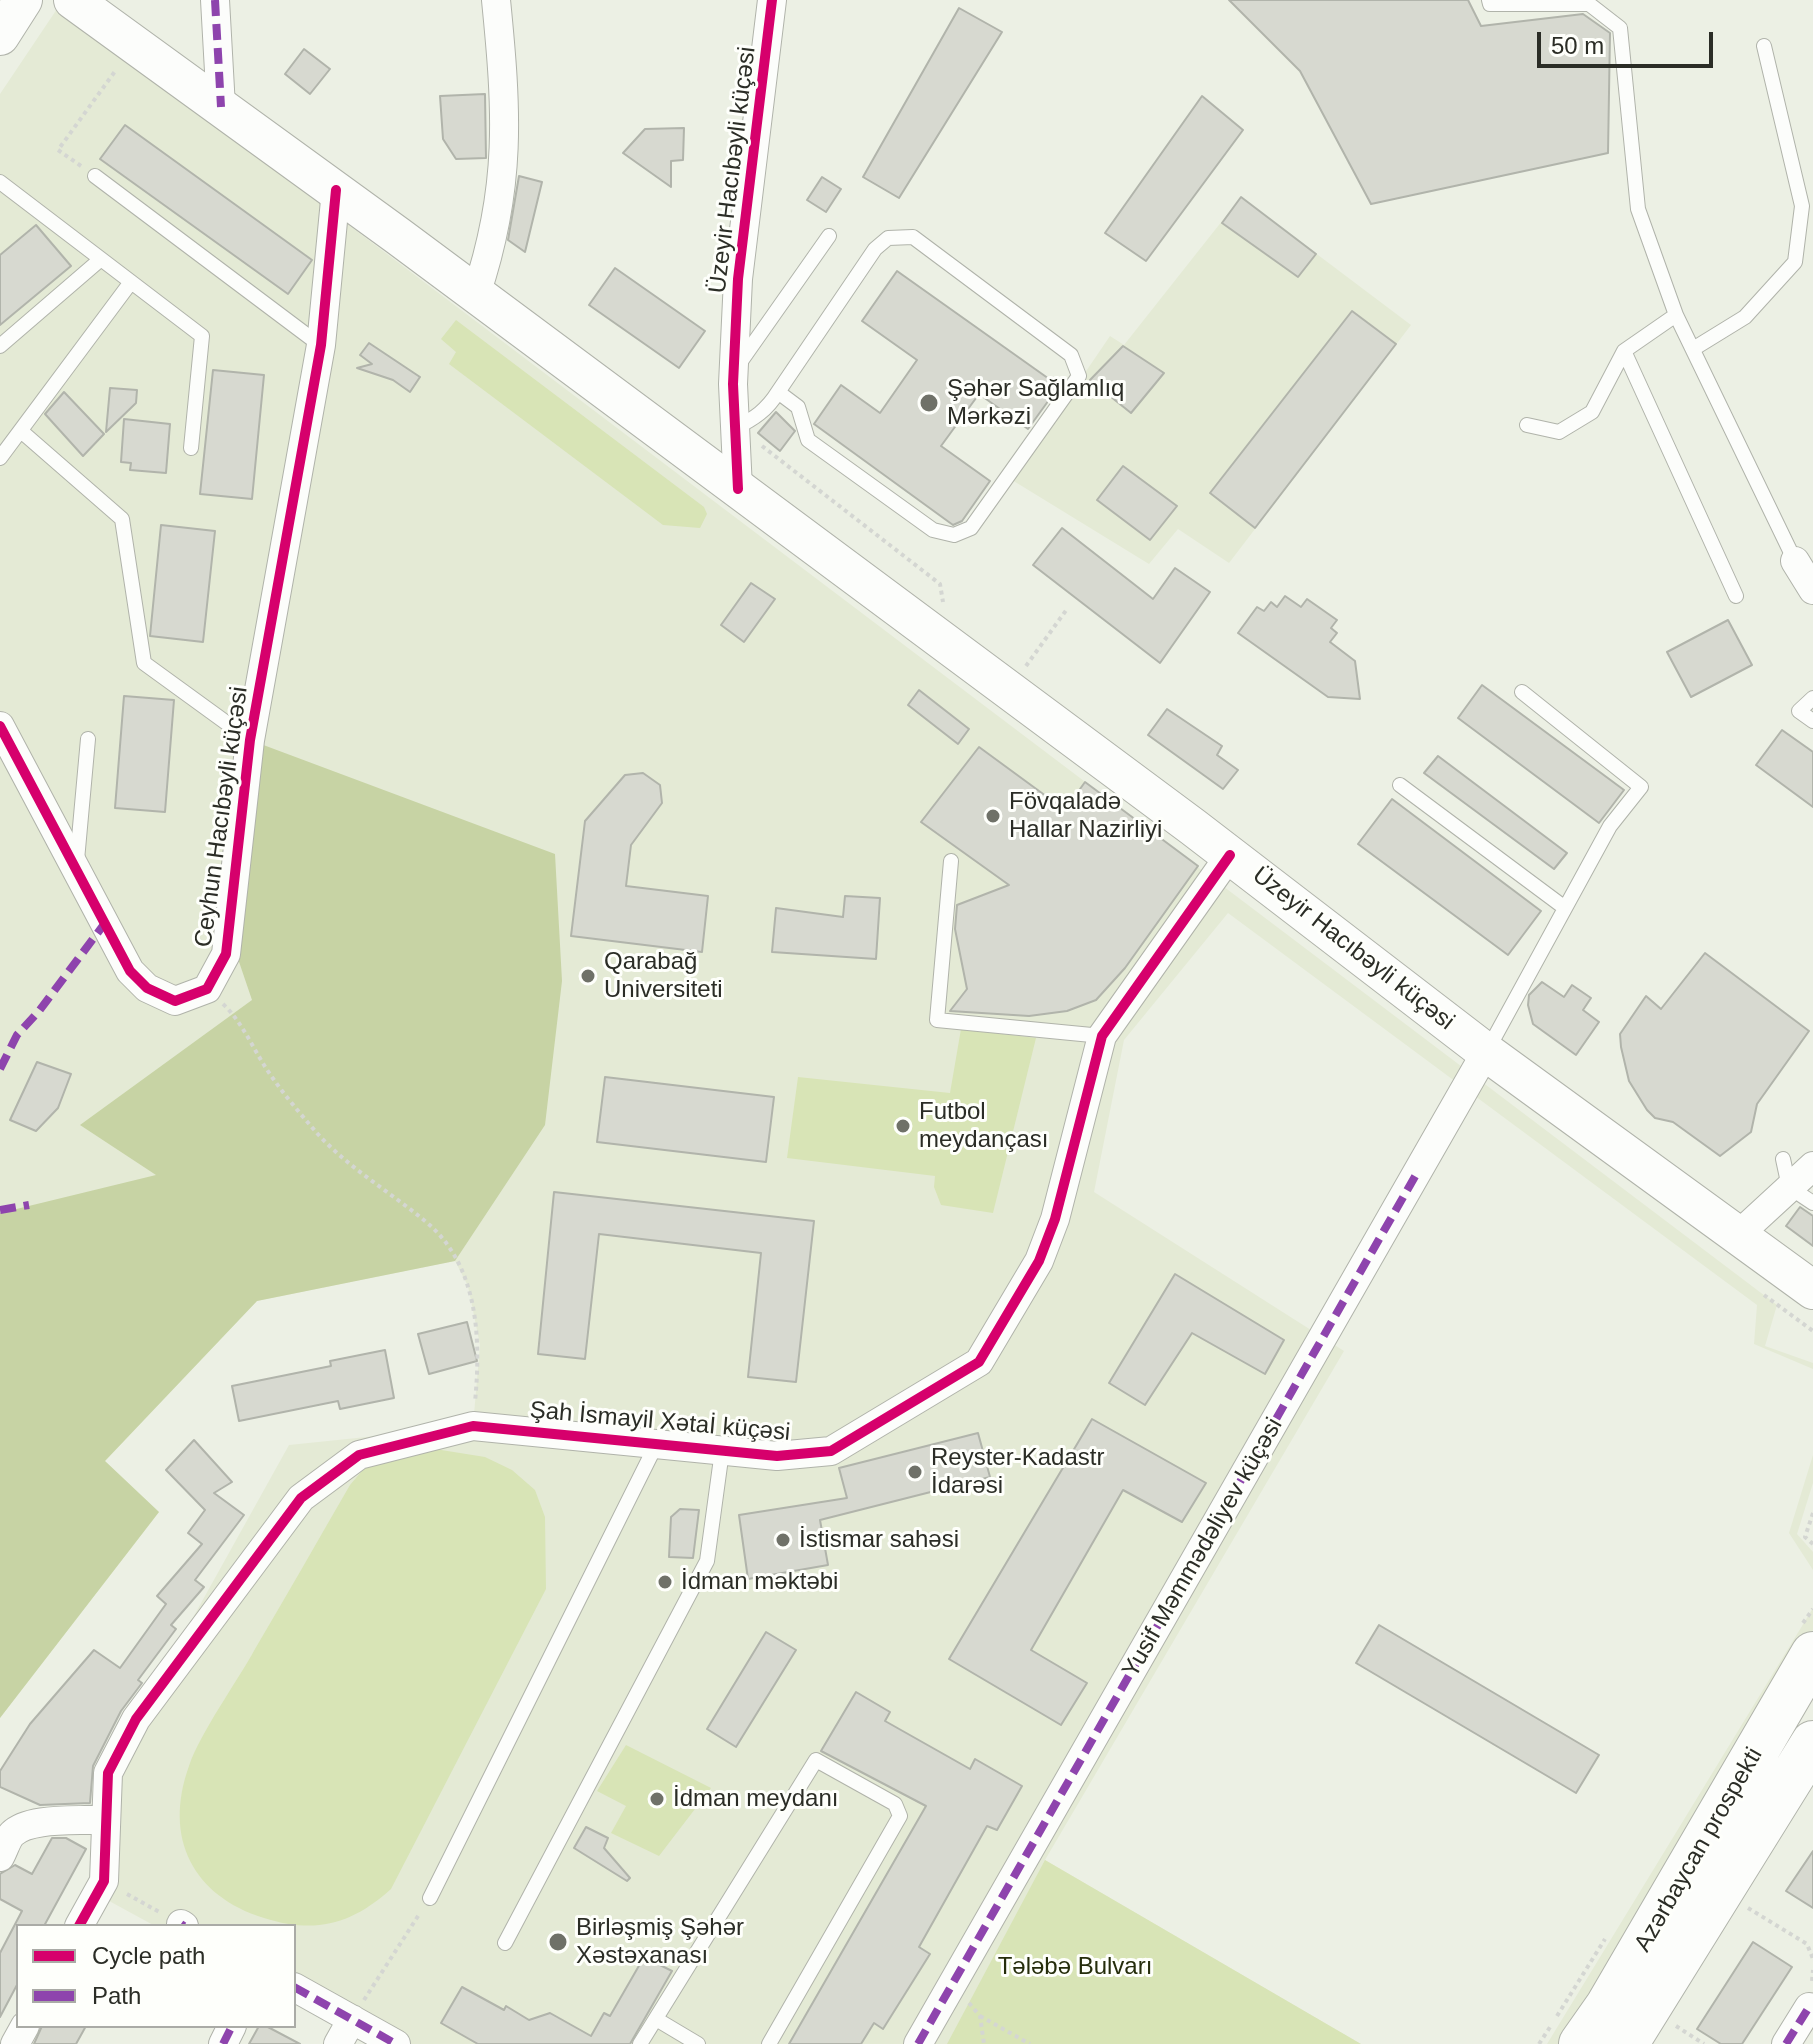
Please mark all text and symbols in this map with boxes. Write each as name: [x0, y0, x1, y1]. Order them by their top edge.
scale bar: [1541, 16, 1717, 66]
text: 50 m: [1551, 32, 1604, 59]
street label: Üzeyir Hacıbəyli küçəsi: [704, 45, 762, 295]
place label: Şəhər Sağlamlıq Mərkəzi: [947, 375, 1124, 431]
marker: Şəhər Sağlamlıq Mərkəzi: [918, 392, 940, 414]
street label: Ceyhun Hacıbəyli küçəsi: [189, 685, 255, 949]
place label: Fövqaladə Hallar Nazirliyi: [1009, 788, 1162, 844]
marker: Fövqaladə Hallar Nazirliyi: [984, 807, 1002, 825]
street label: Üzeyir Hacıbəyli küçəsi: [1246, 861, 1460, 1037]
place label: Qarabağ Universiteti: [604, 948, 723, 1004]
marker: Qarabağ Universiteti: [579, 967, 597, 985]
place label: Futbol meydançası: [919, 1098, 1048, 1154]
marker: Futbol meydançası: [894, 1117, 912, 1135]
street label: Şah İsmayil Xətaİ küçəsi: [529, 1396, 791, 1448]
street label: Yusif Məmmədəliyev küçəsi: [1117, 1413, 1289, 1683]
place label: Reyster-Kadastr İdarəsi: [931, 1444, 1104, 1500]
marker: Reyster-Kadastr İdarəsi: [906, 1463, 924, 1481]
place label: İstismar sahəsi: [799, 1526, 959, 1554]
marker: İstismar sahəsi: [774, 1531, 792, 1549]
place label: İdman məktəbi: [681, 1568, 838, 1596]
marker: İdman məktəbi: [656, 1573, 674, 1591]
street label: Azərbaycan prospekti: [1629, 1743, 1769, 1957]
place label: İdman meydanı: [673, 1785, 838, 1813]
marker: İdman meydanı: [648, 1790, 666, 1808]
place label: Birləşmiş Şəhər Xəstəxanası: [576, 1914, 744, 1970]
legend: [16, 1924, 296, 2028]
marker: Birləşmiş Şəhər Xəstəxanası: [547, 1931, 569, 1953]
text: Cycle path: [92, 1942, 205, 1969]
park label: Tələbə Bulvarı: [998, 1953, 1152, 1981]
text: Path: [92, 1982, 141, 2009]

